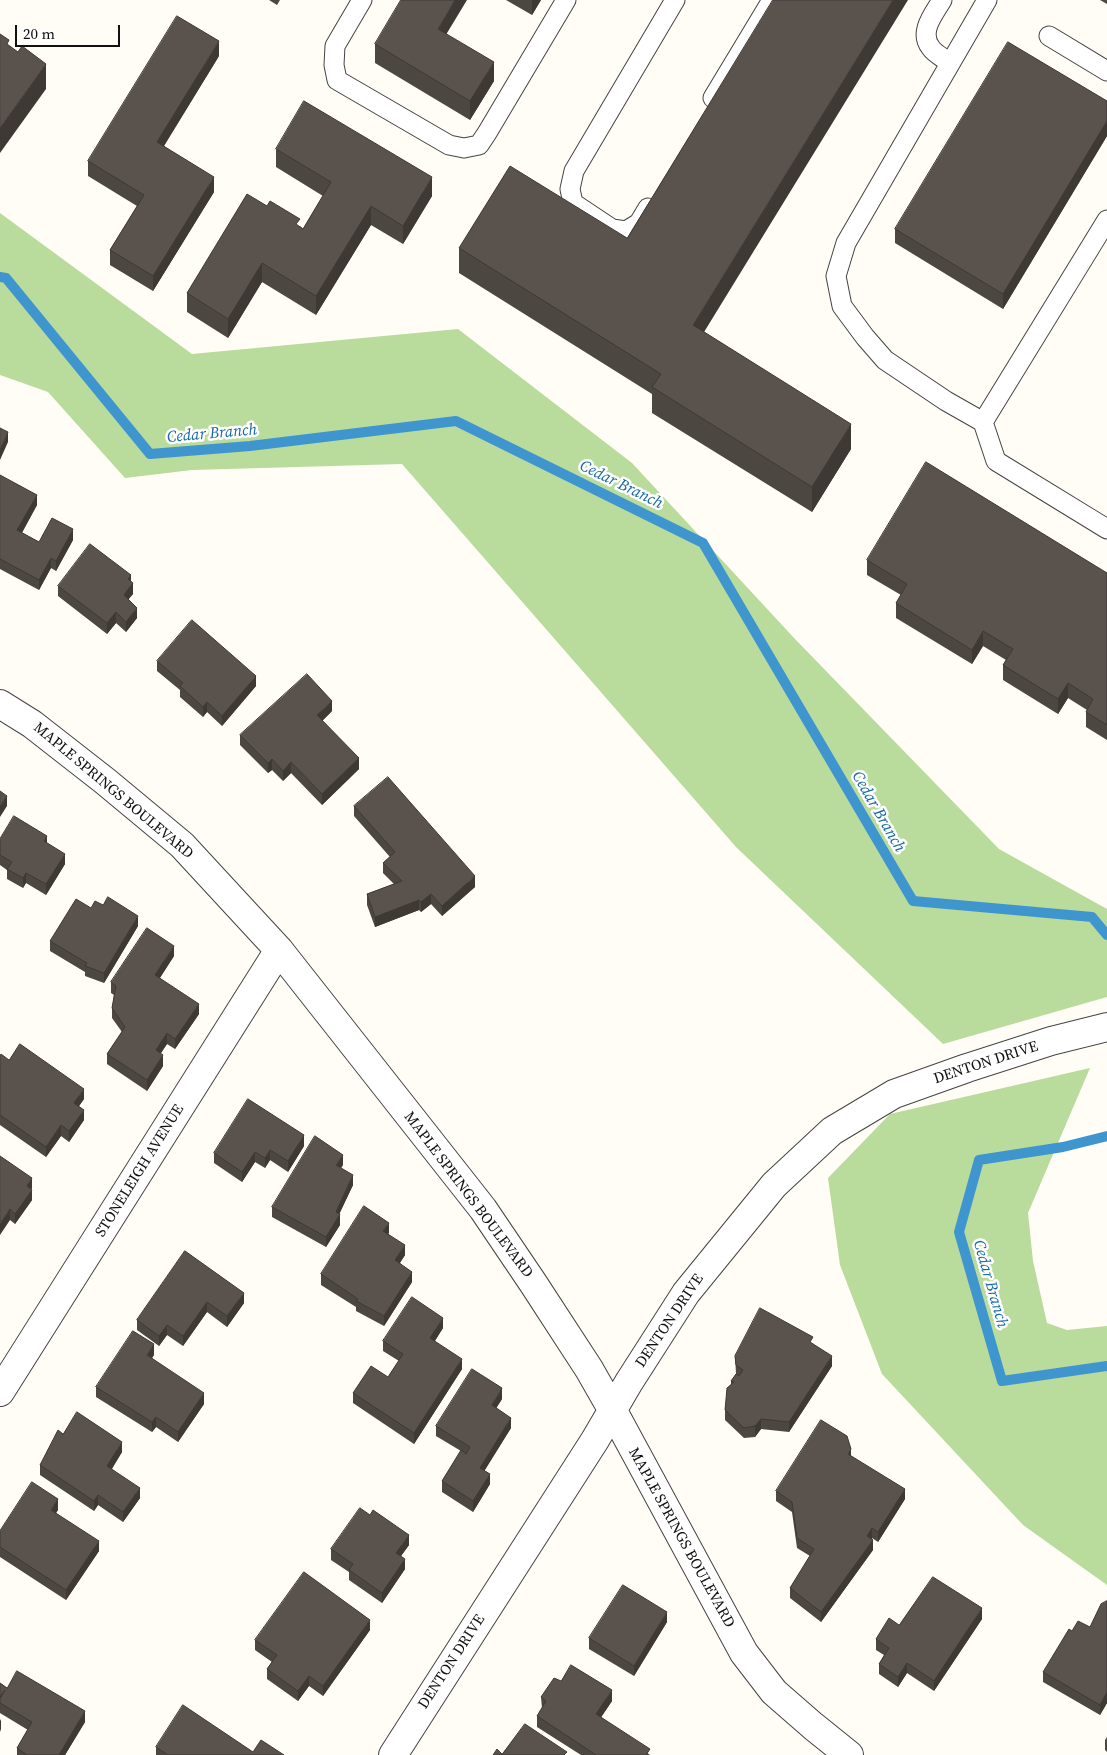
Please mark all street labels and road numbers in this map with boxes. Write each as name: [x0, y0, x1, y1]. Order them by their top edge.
street label: MAPLE SPRINGS BOULEVARD: [29, 719, 197, 863]
street label: DENTON DRIVE: [932, 1038, 1040, 1088]
street label: STONELEIGH AVENUE: [92, 1101, 188, 1241]
street label: MAPLE SPRINGS BOULEVARD: [400, 1108, 536, 1282]
street label: DENTON DRIVE: [632, 1271, 708, 1371]
street label: MAPLE SPRINGS BOULEVARD: [624, 1445, 738, 1631]
street label: DENTON DRIVE: [415, 1612, 489, 1712]

